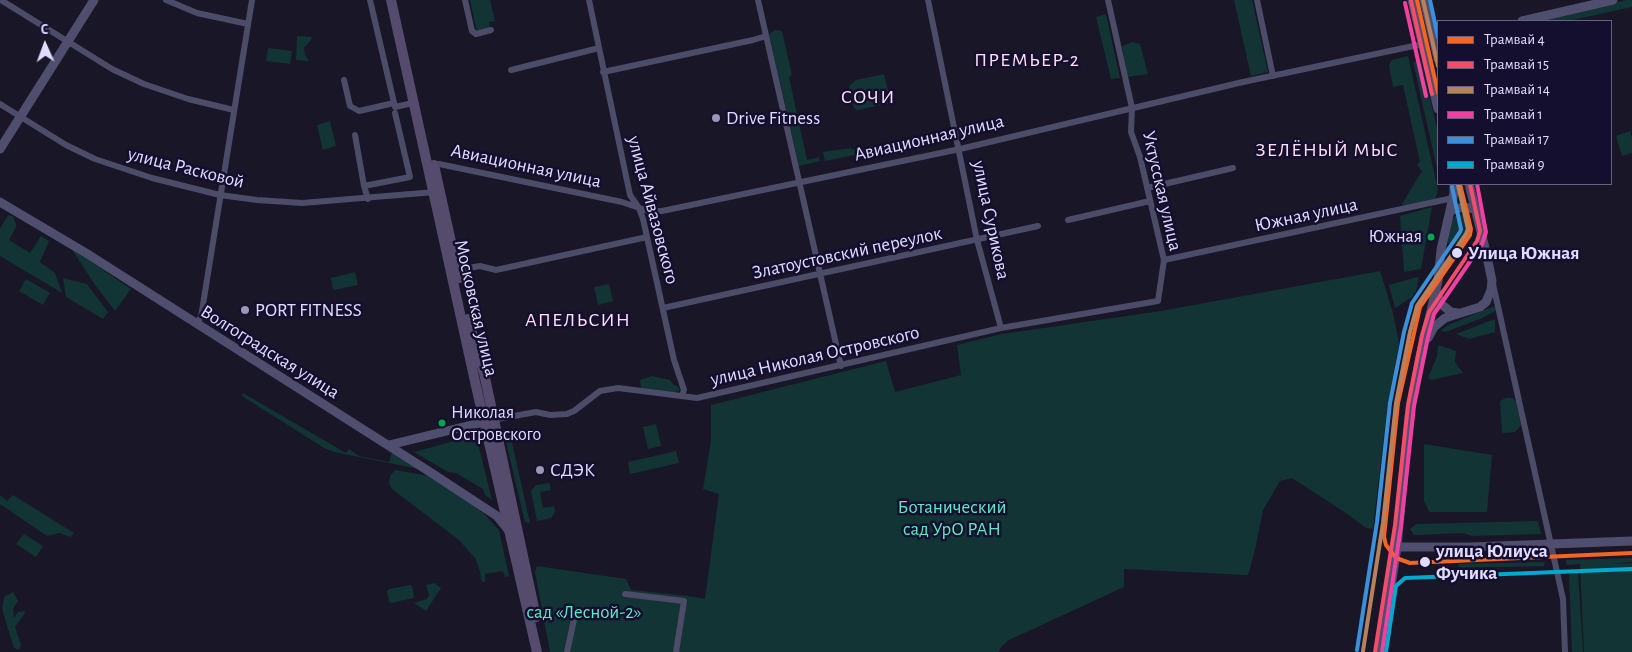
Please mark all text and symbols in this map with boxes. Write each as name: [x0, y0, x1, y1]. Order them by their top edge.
north arrow: [20, 20, 70, 70]
legend: [1437, 20, 1612, 185]
text: С: [40, 23, 49, 37]
text: Трамвай 4: [1484, 32, 1545, 47]
district label: ПРЕМЬЕР-2: [973, 48, 1081, 72]
text: Трамвай 15: [1484, 57, 1549, 72]
text: Трамвай 14: [1484, 82, 1550, 97]
district label: СОЧИ: [840, 85, 896, 109]
place label: Drive Fitness: [726, 107, 820, 129]
text: Трамвай 1: [1484, 107, 1543, 122]
street label: Авиационная улица: [852, 110, 1006, 166]
marker: Drive Fitness: [710, 112, 722, 124]
street label: Уктусская улица: [1137, 129, 1187, 253]
text: Трамвай 17: [1484, 132, 1549, 147]
street label: улица Айвазовского: [622, 133, 684, 287]
district label: ЗЕЛЁНЫЙ МЫС: [1254, 138, 1400, 162]
street label: Авиационная улица: [449, 139, 603, 193]
street label: улица Расковой: [125, 142, 247, 194]
text: Трамвай 9: [1484, 157, 1545, 172]
street label: улица Сурикова: [967, 158, 1015, 282]
street label: Южная улица: [1252, 193, 1360, 237]
street label: Златоустовский переулок: [750, 222, 944, 284]
place label: Южная: [1368, 226, 1422, 248]
marker: Южная: [1426, 232, 1436, 242]
street label: Московская улица: [449, 237, 503, 379]
place label: Улица Южная: [1468, 242, 1580, 264]
marker: Улица Южная: [1450, 246, 1464, 260]
place label: PORT FITNESS: [255, 299, 362, 321]
street label: Волгоградская улица: [196, 300, 344, 404]
marker: PORT FITNESS: [239, 304, 251, 316]
district label: АПЕЛЬСИН: [524, 308, 632, 332]
street label: улица Николая Островского: [708, 321, 922, 391]
place label: Николая Островского: [451, 402, 541, 444]
marker: Николая Островского: [437, 418, 447, 428]
place label: СДЭК: [550, 459, 595, 481]
marker: СДЭК: [534, 464, 546, 476]
park label: Ботанический сад УрО РАН: [898, 496, 1006, 540]
place label: улица Юлиуса Фучика: [1436, 540, 1548, 584]
marker: улица Юлиуса Фучика: [1418, 555, 1432, 569]
park label: сад «Лесной-2»: [527, 601, 641, 623]

